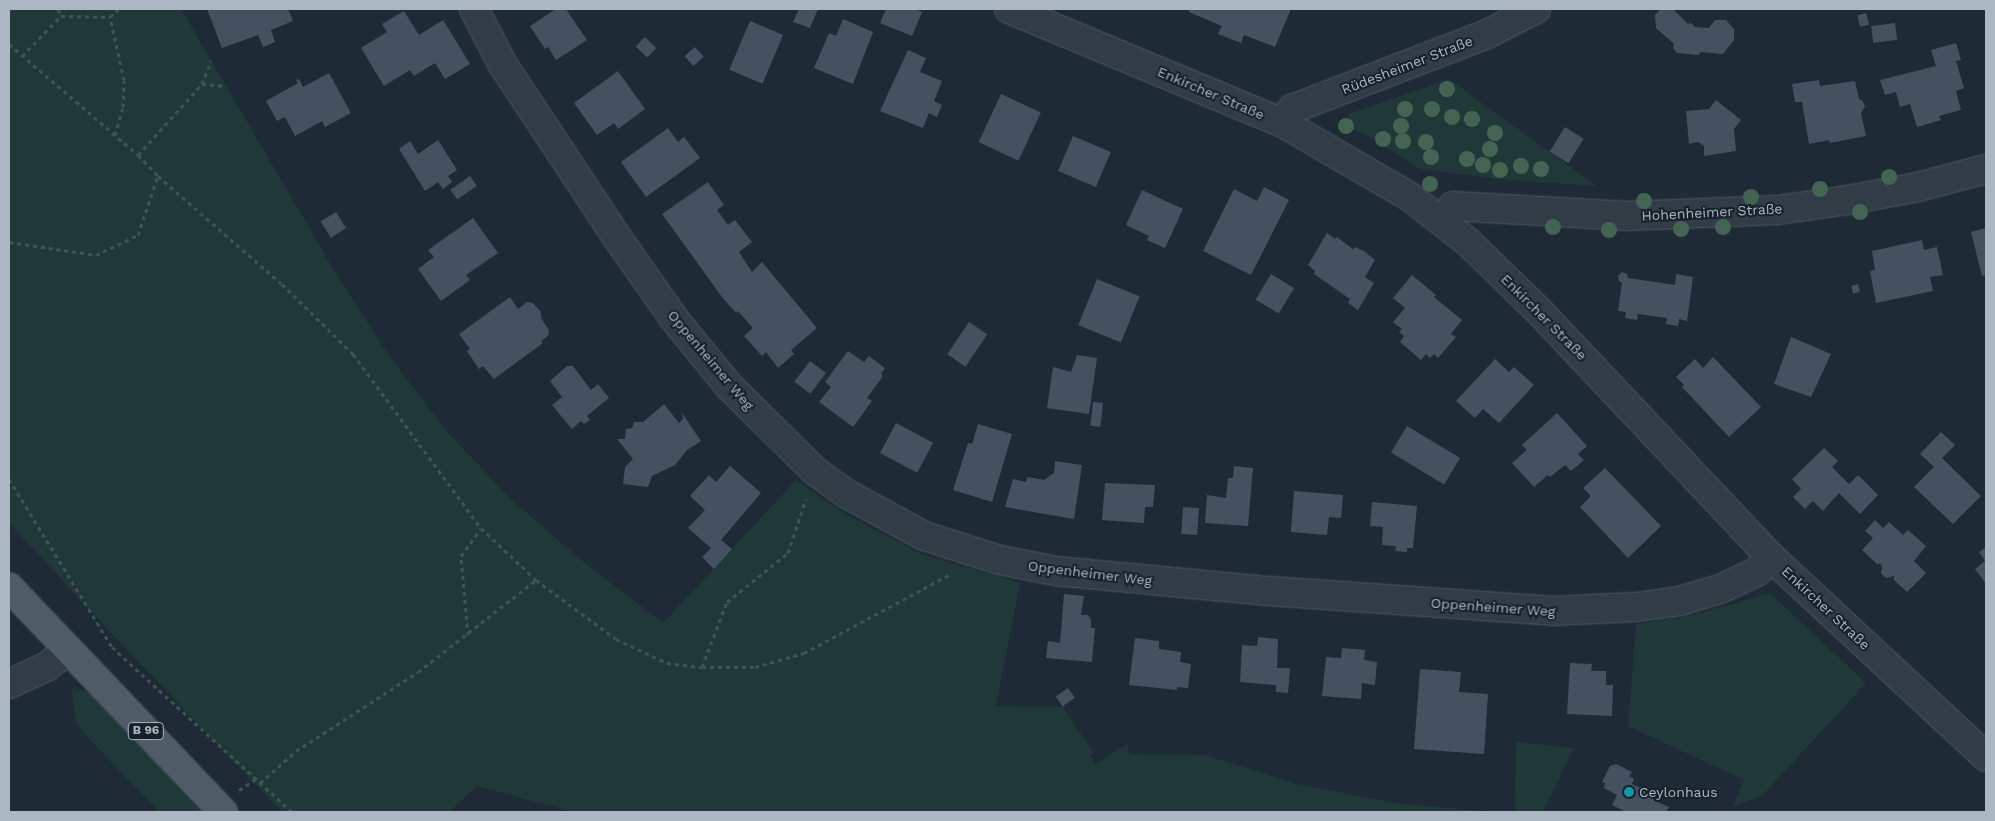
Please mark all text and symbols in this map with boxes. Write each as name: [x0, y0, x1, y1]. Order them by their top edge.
street label: Rüdesheimer Straße: [1339, 32, 1475, 98]
street label: Enkircher Straße: [1155, 63, 1267, 123]
street label: Hohenheimer Straße: [1641, 200, 1783, 224]
street label: Enkircher Straße: [1497, 270, 1591, 364]
street label: Oppenheimer Weg: [664, 307, 758, 413]
street label: Oppenheimer Weg: [1027, 557, 1153, 589]
street label: Enkircher Straße: [1778, 563, 1874, 653]
street label: Oppenheimer Weg: [1430, 594, 1556, 620]
road number: B 96: [127, 721, 165, 740]
place label: Ceylonhaus: [1639, 784, 1718, 800]
marker: Ceylonhaus: [1623, 786, 1635, 798]

